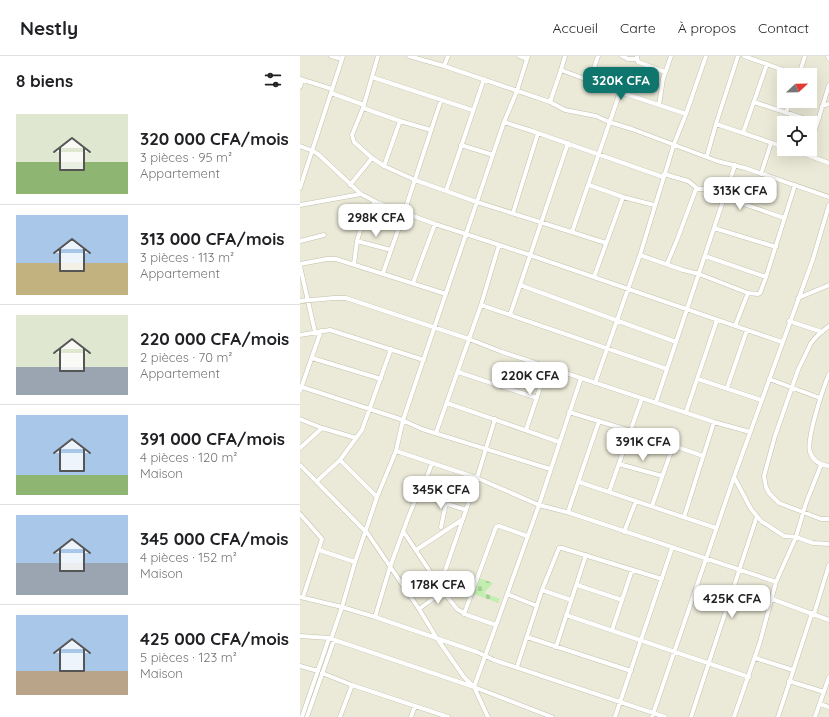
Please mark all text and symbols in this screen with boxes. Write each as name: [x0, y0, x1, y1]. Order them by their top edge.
text: Nestly: [20, 16, 78, 40]
text: Accueil: [552, 19, 598, 37]
text: Carte: [620, 19, 656, 37]
text: À propos: [678, 19, 736, 37]
text: Contact: [758, 19, 809, 37]
pin: 320K CFA: [580, 67, 662, 101]
north arrow: [777, 68, 817, 108]
map controls: [777, 68, 817, 156]
icon: filters: [262, 69, 284, 91]
text: 8 biens: [16, 70, 73, 91]
text: 320K CFA: [592, 72, 650, 88]
button: locate: [777, 116, 817, 156]
text: 320 000 CFA/mois: [140, 128, 289, 149]
icon: home: [48, 130, 96, 178]
text: 3 pièces · 95 m²: [140, 149, 232, 165]
text: Appartement: [140, 165, 220, 181]
pin: 313K CFA: [699, 177, 781, 211]
text: 313K CFA: [713, 182, 767, 198]
pin: 298K CFA: [335, 204, 417, 238]
text: 298K CFA: [347, 209, 405, 225]
text: 313 000 CFA/mois: [140, 228, 284, 249]
icon: home: [48, 231, 96, 279]
text: 3 pièces · 113 m²: [140, 249, 234, 265]
text: Appartement: [140, 265, 220, 281]
text: 220 000 CFA/mois: [140, 328, 289, 349]
icon: home: [48, 331, 96, 379]
text: 2 pièces · 70 m²: [140, 349, 233, 365]
pin: 220K CFA: [489, 362, 571, 396]
text: Appartement: [140, 365, 220, 381]
text: 220K CFA: [501, 367, 559, 383]
text: 391 000 CFA/mois: [140, 428, 285, 449]
pin: 391K CFA: [602, 428, 684, 462]
icon: home: [48, 431, 96, 479]
text: 391K CFA: [616, 433, 670, 449]
text: 4 pièces · 120 m²: [140, 449, 238, 465]
text: Maison: [140, 465, 183, 481]
pin: 345K CFA: [400, 476, 482, 510]
text: 345K CFA: [412, 481, 470, 497]
text: 345 000 CFA/mois: [140, 528, 288, 549]
icon: home: [48, 531, 96, 579]
text: 4 pièces · 152 m²: [140, 549, 237, 565]
text: Maison: [140, 565, 183, 581]
pin: 178K CFA: [397, 571, 479, 605]
text: 178K CFA: [411, 576, 465, 592]
pin: 425K CFA: [691, 585, 773, 619]
text: 425K CFA: [703, 590, 761, 606]
text: 425 000 CFA/mois: [140, 628, 289, 649]
icon: home: [48, 631, 96, 679]
text: 5 pièces · 123 m²: [140, 649, 237, 665]
text: Maison: [140, 665, 183, 681]

